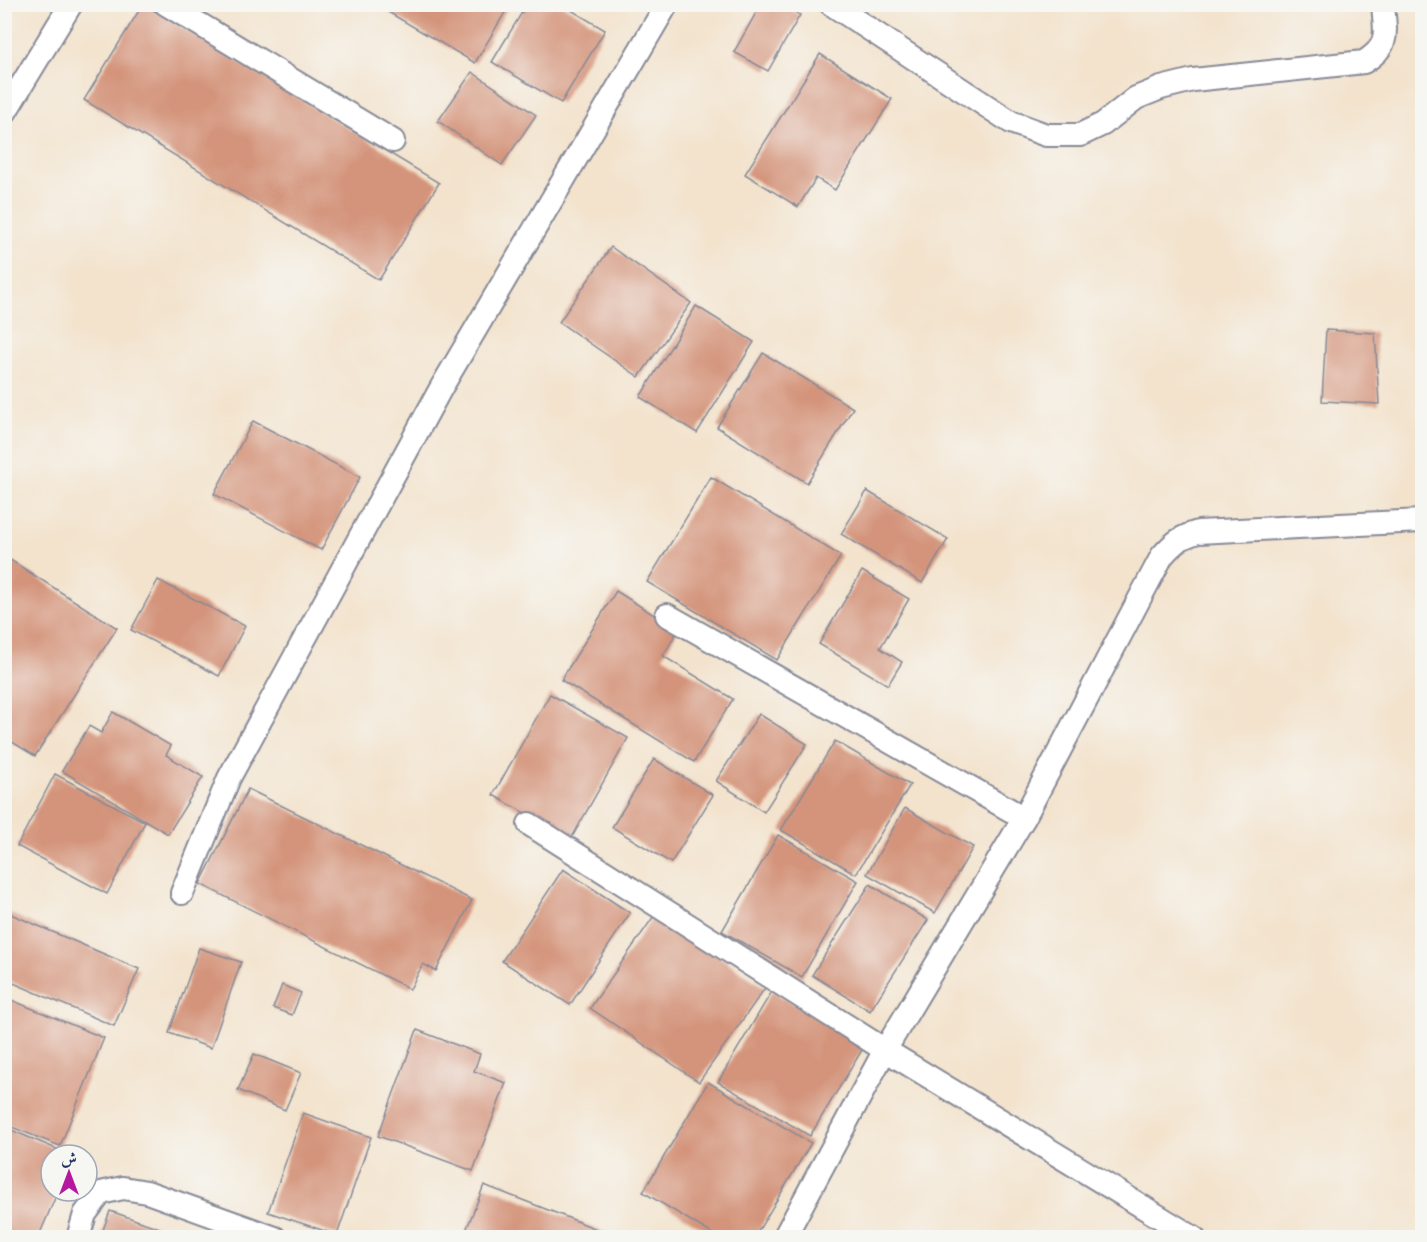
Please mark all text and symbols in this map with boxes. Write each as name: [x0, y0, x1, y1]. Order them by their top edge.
north arrow: [39, 1143, 99, 1203]
text: ش: [61, 1152, 77, 1168]

